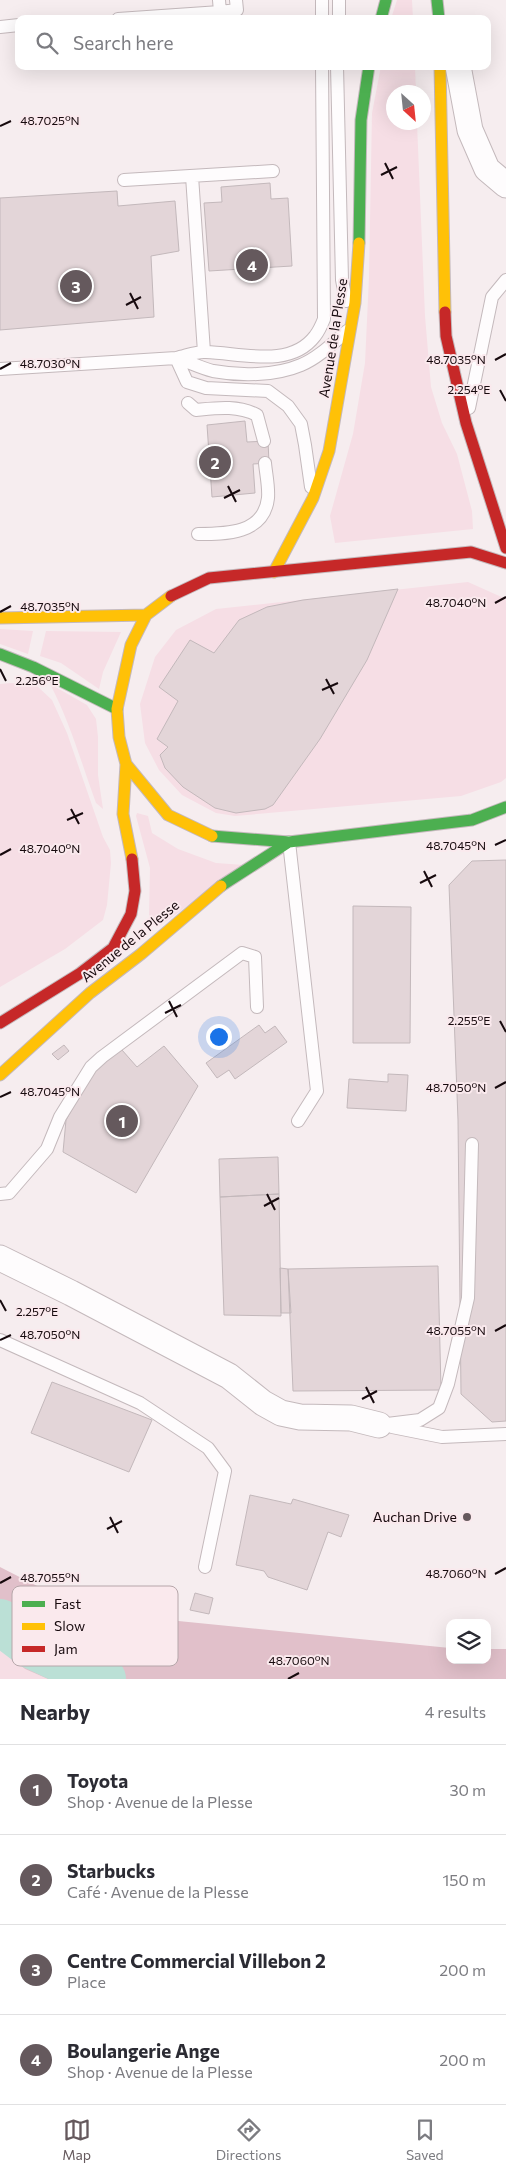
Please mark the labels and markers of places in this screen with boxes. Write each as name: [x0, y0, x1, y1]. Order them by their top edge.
pin: 4: [236, 246, 268, 284]
pin: 3: [60, 267, 92, 305]
pin: 2: [199, 443, 231, 481]
pin: 1: [106, 1102, 138, 1140]
place label: Auchan Drive: [373, 1508, 457, 1525]
marker: Auchan Drive: [461, 1511, 473, 1523]

